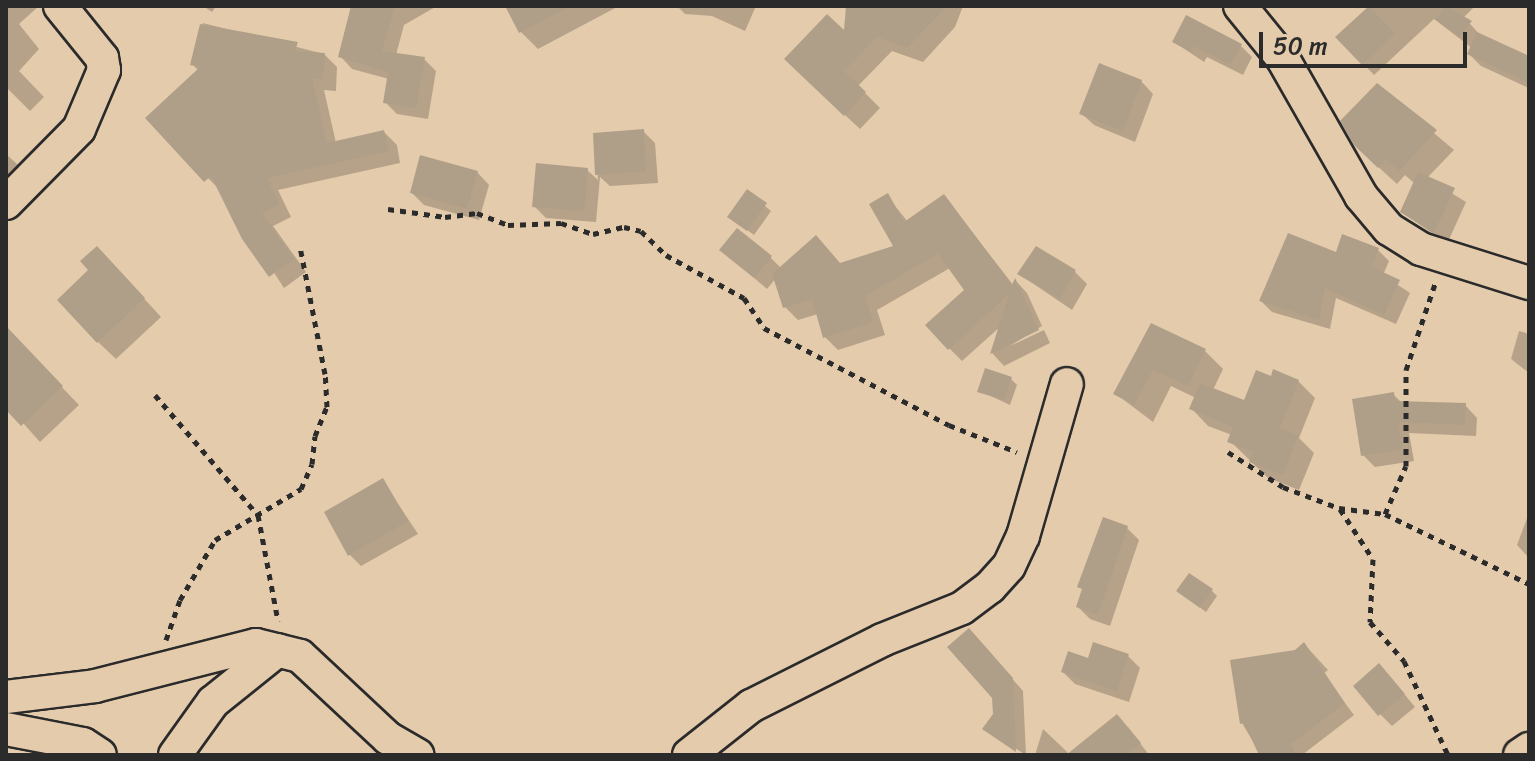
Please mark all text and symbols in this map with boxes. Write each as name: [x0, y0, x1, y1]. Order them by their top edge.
scale bar: [1263, 16, 1471, 66]
text: 50 m: [1273, 25, 1328, 67]

